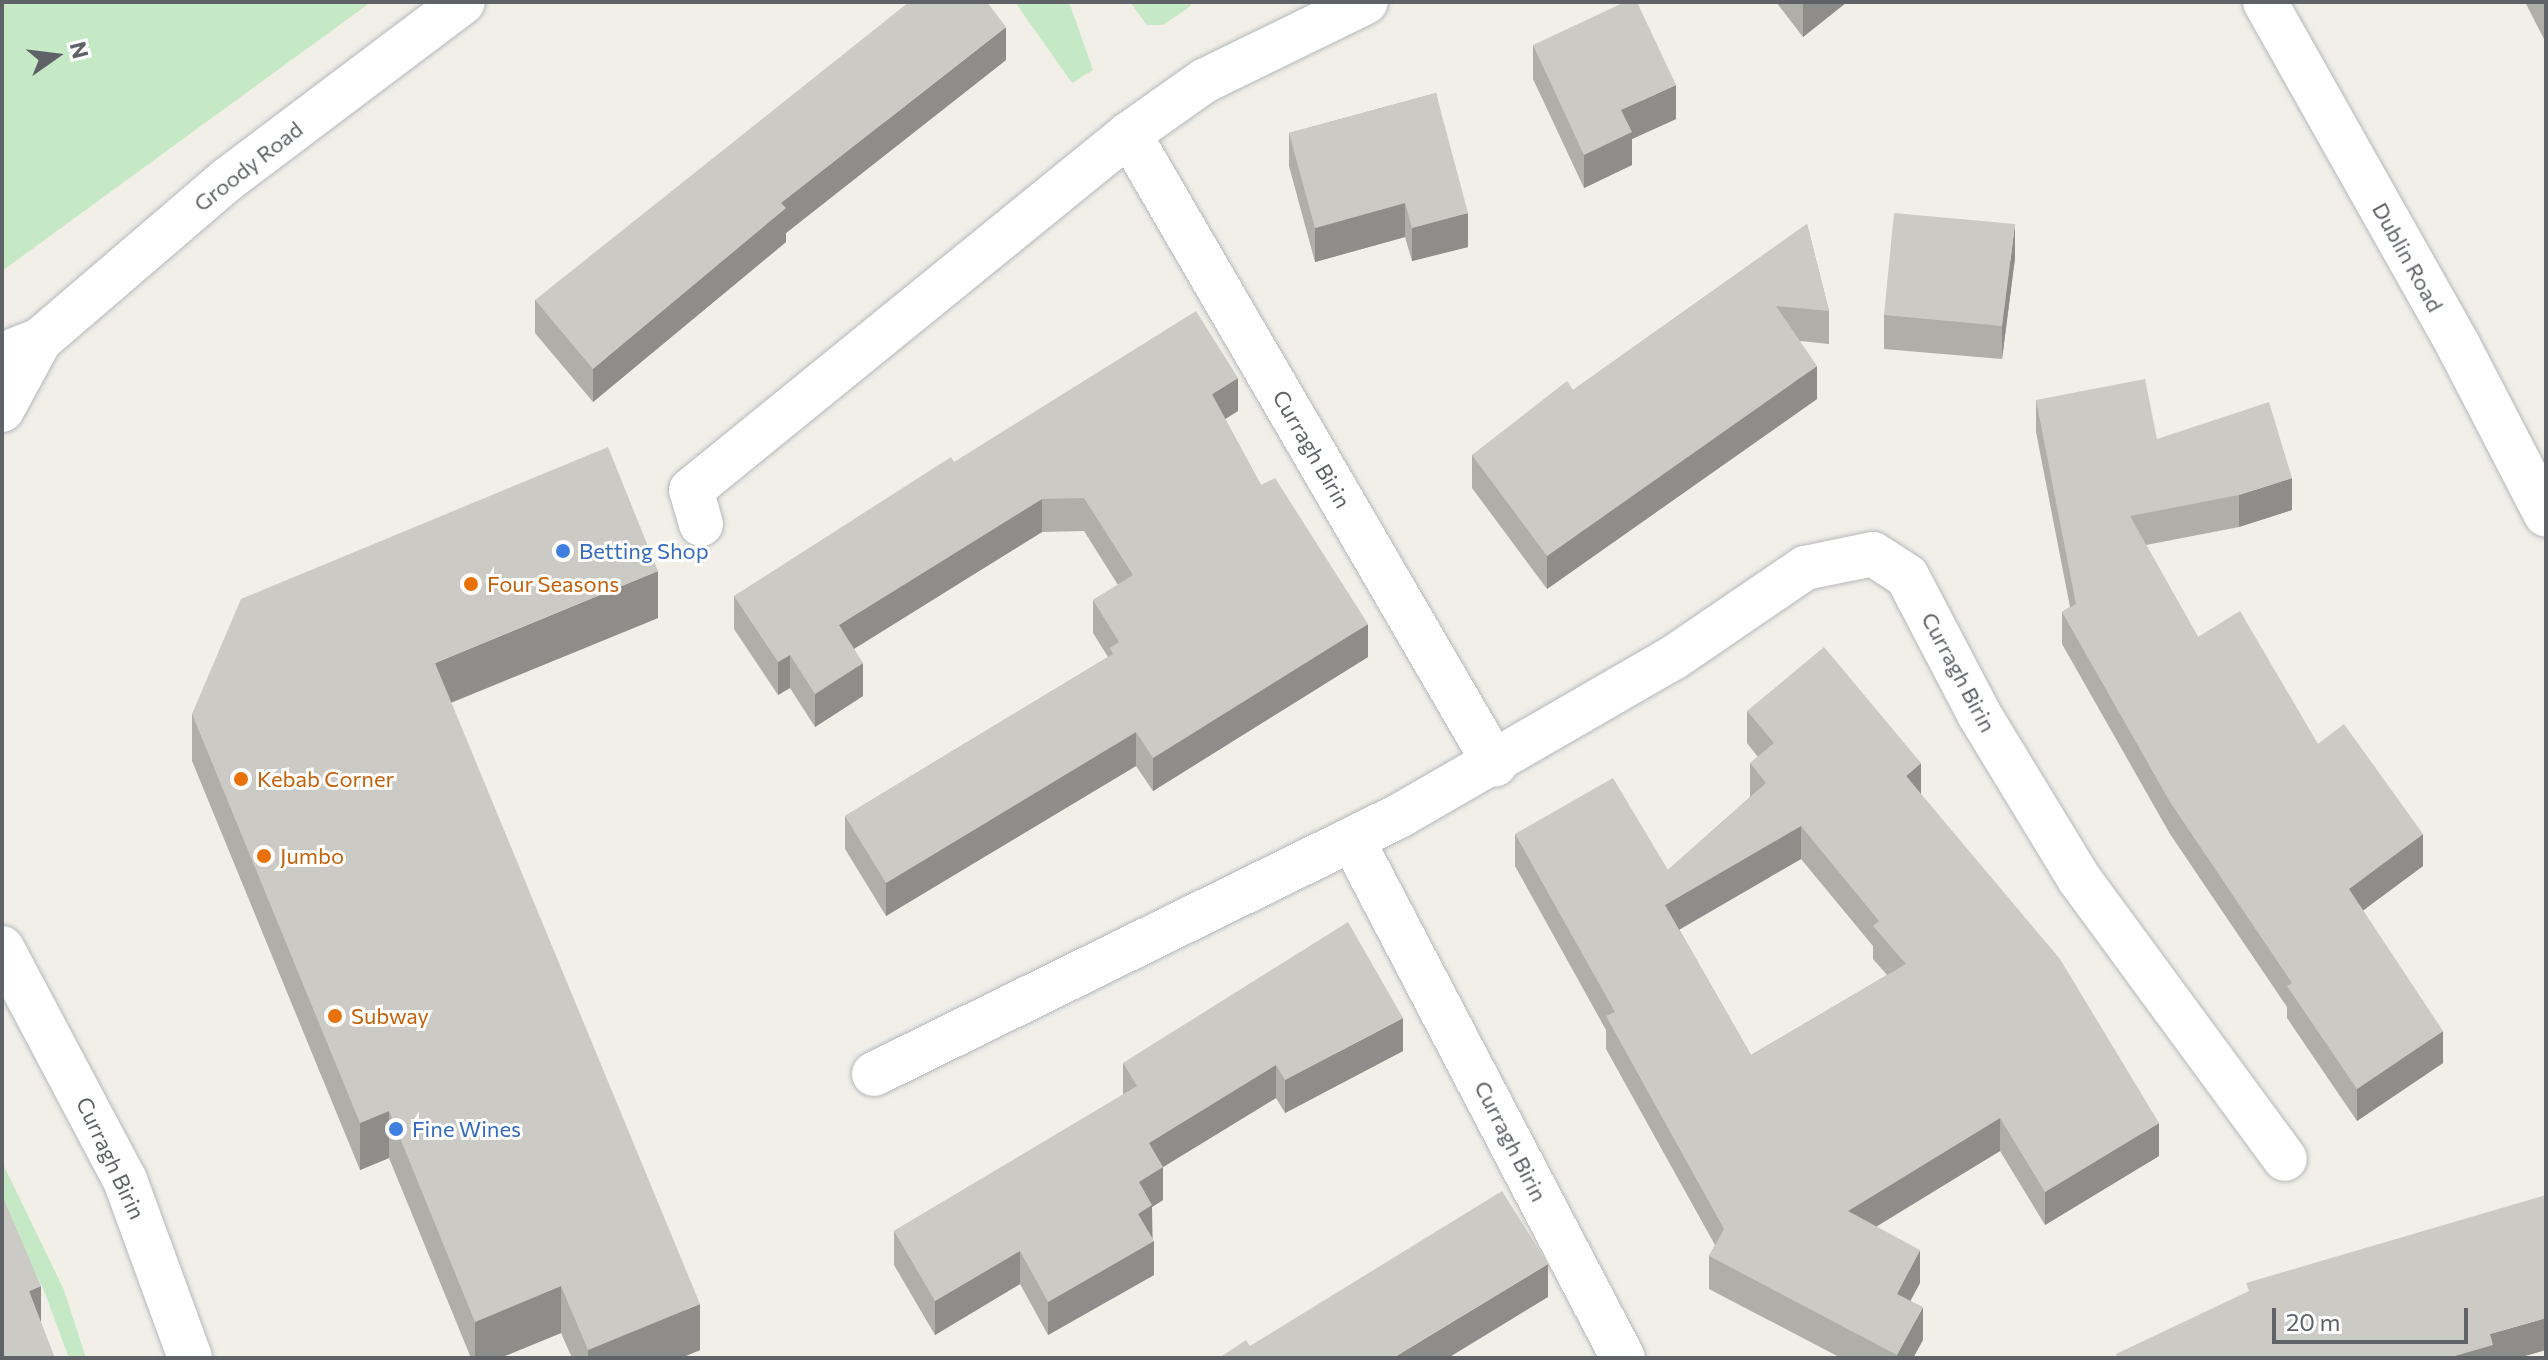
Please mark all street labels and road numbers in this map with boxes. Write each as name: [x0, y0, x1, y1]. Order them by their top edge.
street label: Groody Road: [188, 115, 308, 217]
street label: Dublin Road: [2367, 198, 2449, 316]
street label: Curragh Birin: [1268, 385, 1356, 513]
street label: Curragh Birin: [1916, 608, 2002, 736]
street label: Curragh Birin: [1469, 1076, 1553, 1206]
street label: Curragh Birin: [71, 1093, 151, 1223]

